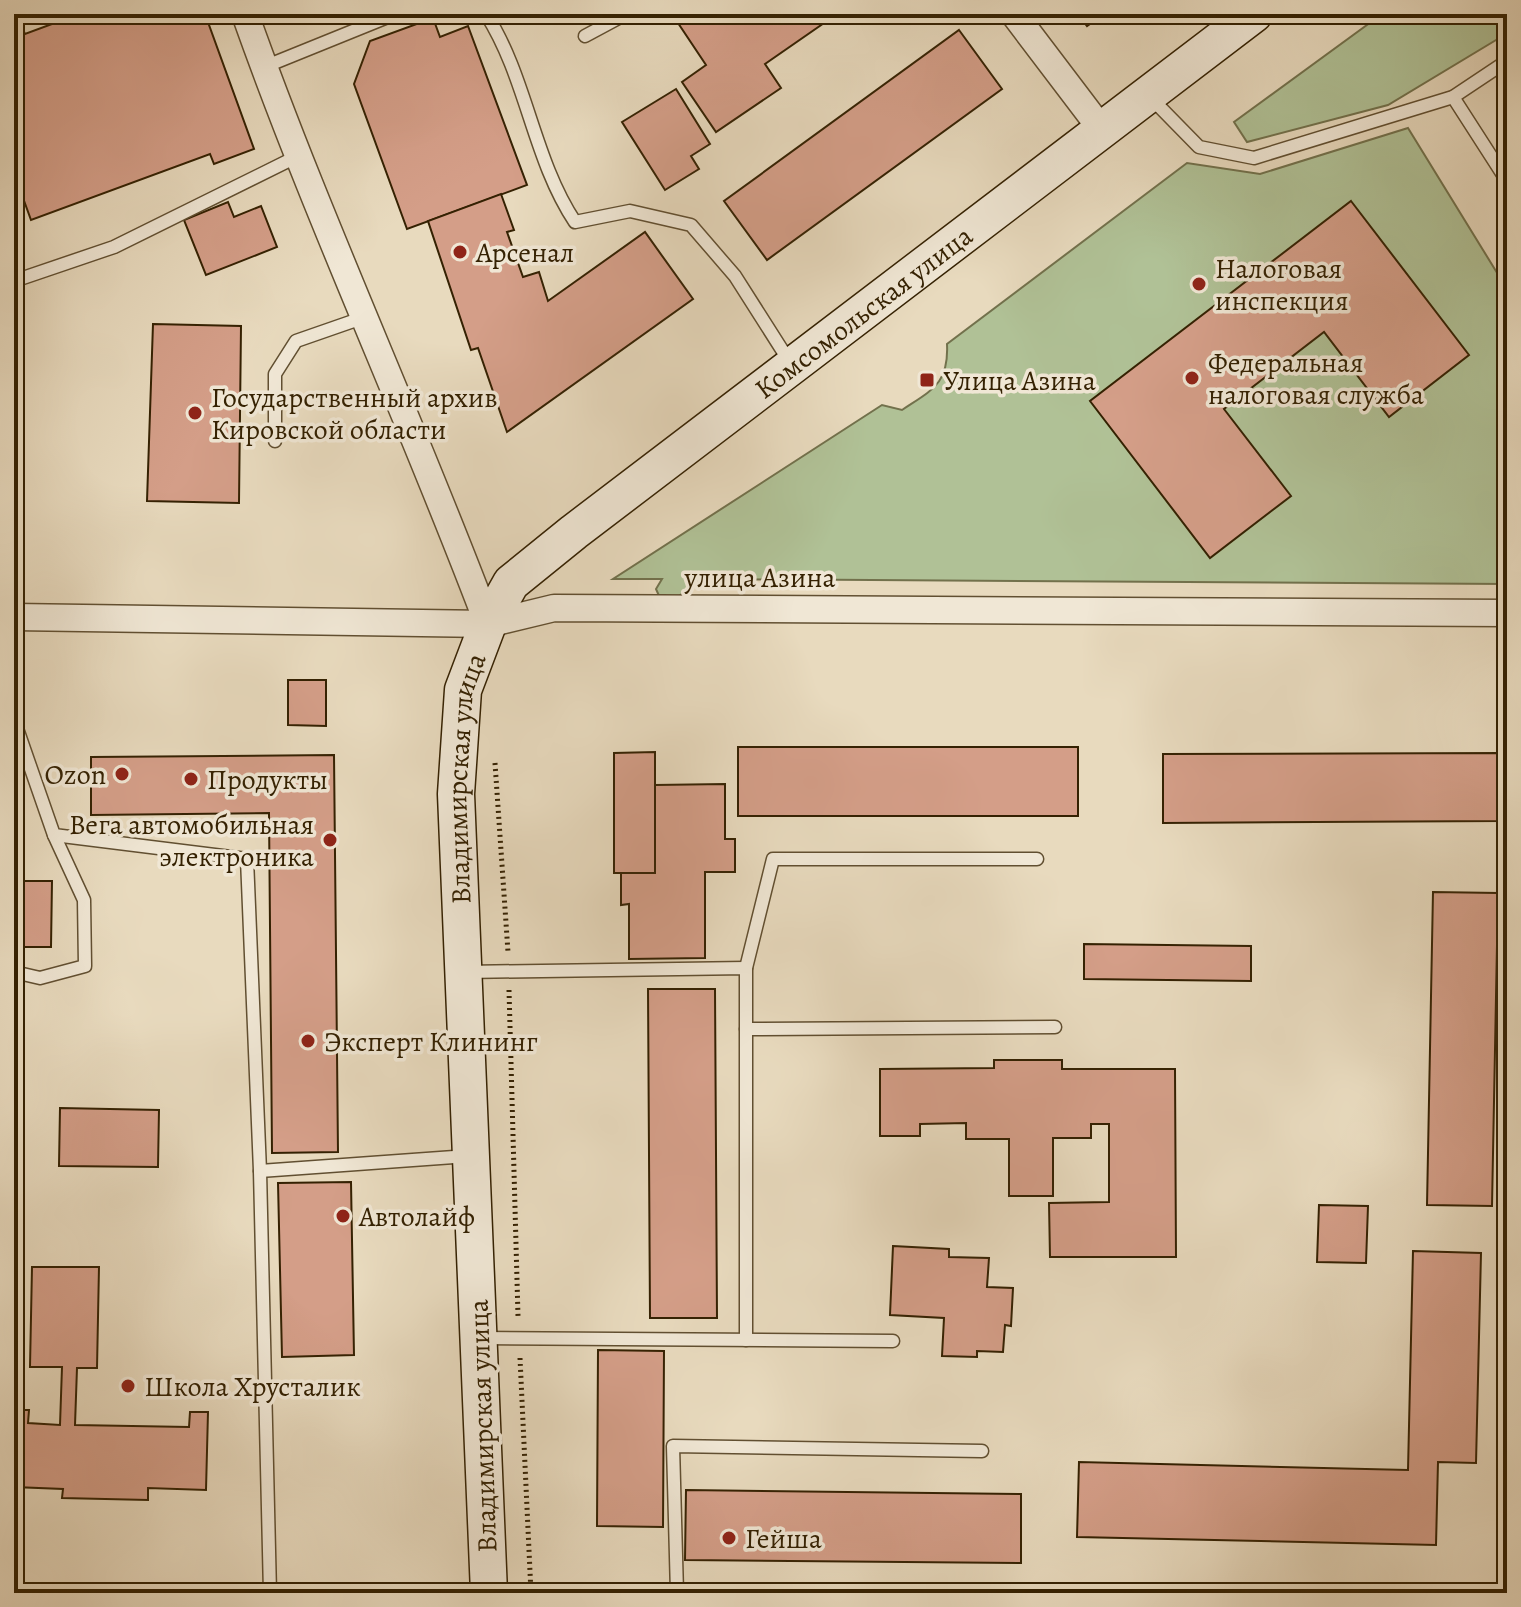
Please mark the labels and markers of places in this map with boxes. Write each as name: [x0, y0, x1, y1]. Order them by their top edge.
place label: Арсенал: [475, 234, 574, 272]
marker: Арсенал: [451, 243, 469, 261]
place label: Налоговая инспекция: [1215, 250, 1349, 320]
marker: Налоговая инспекция: [1190, 275, 1208, 293]
place label: Федеральная налоговая служба: [1208, 344, 1424, 414]
place label: Улица Азина: [943, 362, 1096, 400]
marker: Федеральная налоговая служба: [1183, 369, 1201, 387]
marker: Улица Азина: [918, 371, 936, 389]
place label: Государственный архив Кировской области: [211, 379, 498, 449]
marker: Государственный архив Кировской области: [186, 404, 204, 422]
place label: Ozon: [44, 756, 106, 794]
place label: Продукты: [207, 761, 328, 799]
marker: Ozon: [113, 765, 131, 783]
marker: Продукты: [182, 770, 200, 788]
place label: Вега автомобильная электроника: [69, 806, 314, 876]
marker: Вега автомобильная электроника: [321, 831, 339, 849]
place label: Эксперт Клининг: [324, 1023, 538, 1061]
marker: Эксперт Клининг: [299, 1032, 317, 1050]
place label: Автолайф: [358, 1198, 475, 1236]
marker: Автолайф: [334, 1207, 352, 1225]
place label: Школа Хрусталик: [144, 1368, 361, 1406]
marker: Школа Хрусталик: [119, 1377, 137, 1395]
place label: Гейша: [745, 1520, 822, 1558]
marker: Гейша: [720, 1529, 738, 1547]

